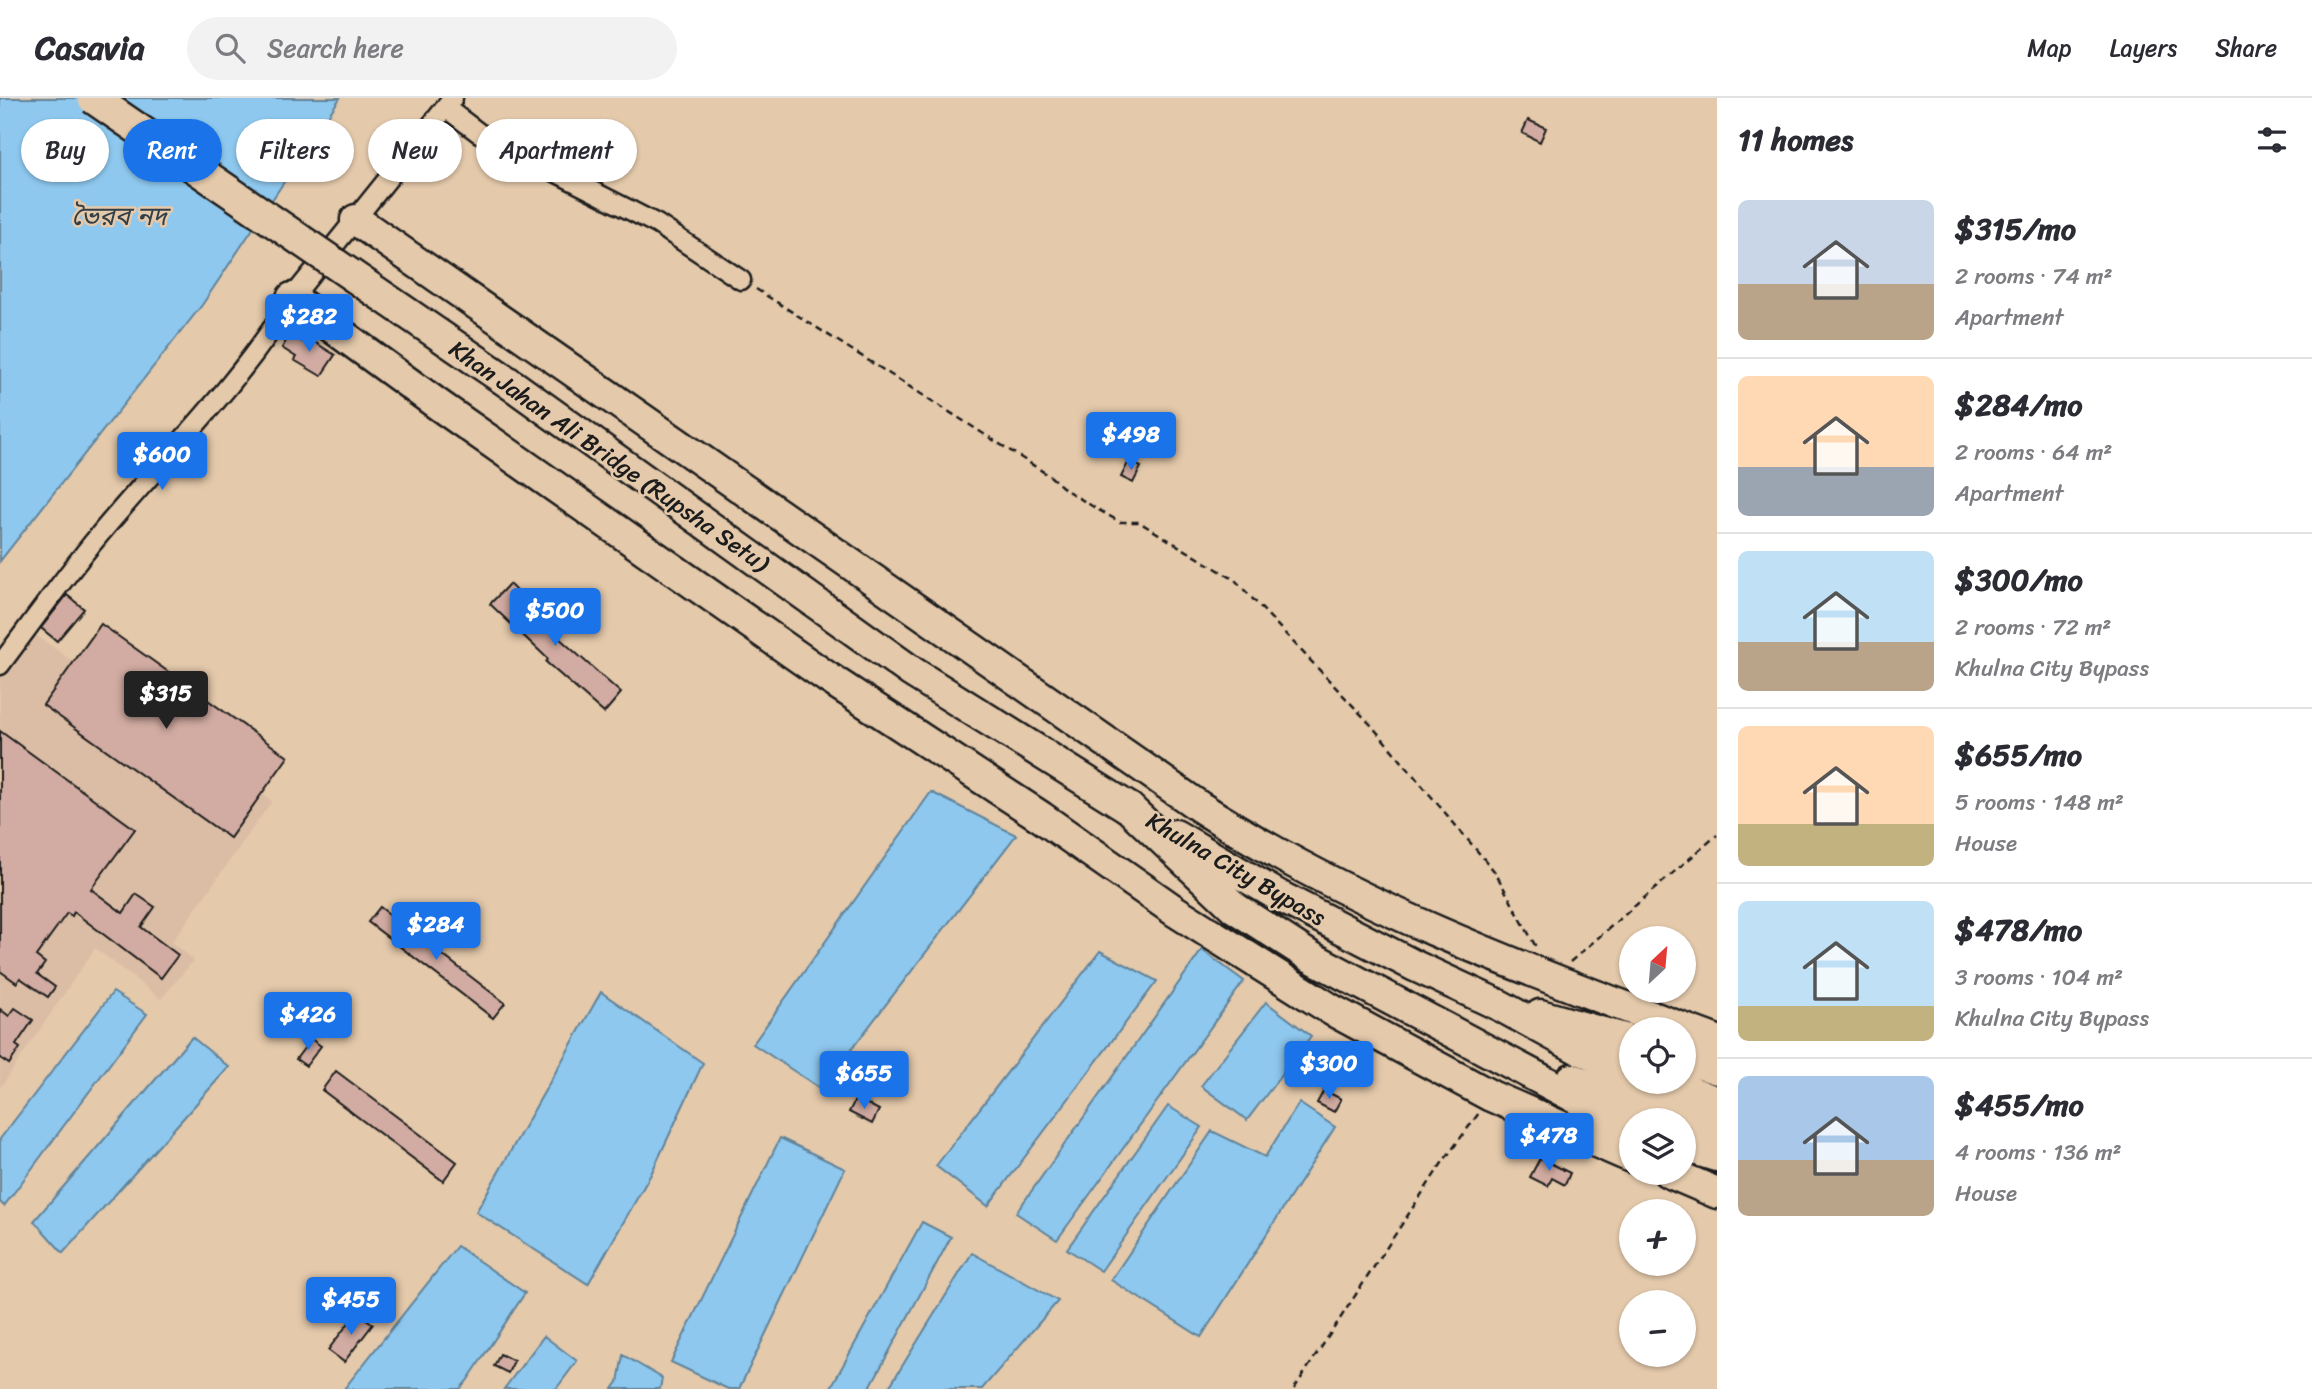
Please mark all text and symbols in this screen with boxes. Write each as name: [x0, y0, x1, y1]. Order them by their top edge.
search box: [187, 17, 677, 80]
text: Casavia: [35, 19, 145, 77]
text: Search here: [267, 25, 404, 71]
text: Map: [2027, 27, 2072, 69]
text: Layers: [2110, 27, 2177, 69]
text: Share: [2215, 27, 2277, 69]
icon: search: [211, 29, 249, 67]
text: 11 homes: [1738, 113, 1853, 167]
chip: Buy: [21, 119, 109, 182]
chip: Rent: [123, 119, 222, 182]
chip: Filters: [236, 119, 354, 182]
chip: New: [368, 119, 462, 182]
chip: Apartment: [476, 119, 637, 182]
icon: filters: [2253, 121, 2291, 159]
water label: ভৈরব নদ: [71, 193, 171, 239]
text: $315/mo: [1955, 202, 2076, 256]
icon: home: [1794, 228, 1878, 312]
text: 2 rooms · 74 m²: [1955, 256, 2112, 297]
pin: $282: [268, 294, 350, 354]
text: $282: [281, 296, 337, 337]
text: Apartment: [1955, 297, 2064, 338]
street label: Khan Jahan Ali Bridge (Rupsha Setu): [440, 329, 779, 584]
text: $284/mo: [1955, 378, 2083, 432]
icon: home: [1794, 404, 1878, 488]
pin: $498: [1090, 412, 1172, 472]
text: $498: [1102, 414, 1160, 455]
pin: $600: [121, 432, 203, 492]
text: 2 rooms · 64 m²: [1955, 432, 2112, 473]
text: $600: [133, 434, 191, 475]
text: Apartment: [1955, 473, 2064, 514]
text: $300/mo: [1955, 553, 2083, 607]
icon: home: [1794, 579, 1878, 663]
pin: $500: [514, 588, 596, 648]
text: $500: [526, 590, 584, 631]
text: 2 rooms · 72 m²: [1955, 607, 2111, 648]
text: Khulna City Bypass: [1955, 648, 2149, 689]
pin: $315: [125, 672, 207, 731]
text: $315: [140, 673, 192, 714]
text: $655/mo: [1955, 728, 2082, 782]
icon: home: [1794, 754, 1878, 838]
text: 5 rooms · 148 m²: [1955, 782, 2124, 823]
street label: Khulna City Bypass: [1138, 800, 1334, 938]
text: House: [1955, 823, 2017, 864]
pin: $284: [395, 902, 477, 962]
text: $478/mo: [1955, 903, 2082, 957]
text: $284: [408, 904, 465, 945]
north arrow: [1619, 926, 1696, 1003]
map controls: [1619, 926, 1696, 1367]
icon: home: [1794, 929, 1878, 1013]
text: 3 rooms · 104 m²: [1955, 957, 2123, 998]
pin: $426: [267, 992, 349, 1052]
text: $426: [280, 994, 336, 1035]
text: Khulna City Bypass: [1955, 998, 2149, 1039]
button: locate: [1619, 1017, 1696, 1094]
pin: $300: [1288, 1042, 1370, 1101]
text: $300: [1300, 1043, 1358, 1084]
pin: $655: [823, 1052, 905, 1111]
text: $655: [836, 1053, 892, 1094]
text: $455/mo: [1955, 1078, 2084, 1132]
icon: home: [1794, 1104, 1878, 1188]
button: layers: [1619, 1108, 1696, 1185]
pin: $478: [1508, 1114, 1590, 1173]
text: $478: [1521, 1115, 1577, 1156]
text: 4 rooms · 136 m²: [1955, 1132, 2122, 1173]
text: House: [1955, 1173, 2017, 1214]
button: +: [1619, 1199, 1696, 1276]
pin: $455: [310, 1278, 392, 1337]
text: $455: [322, 1279, 380, 1320]
button: −: [1619, 1290, 1696, 1367]

